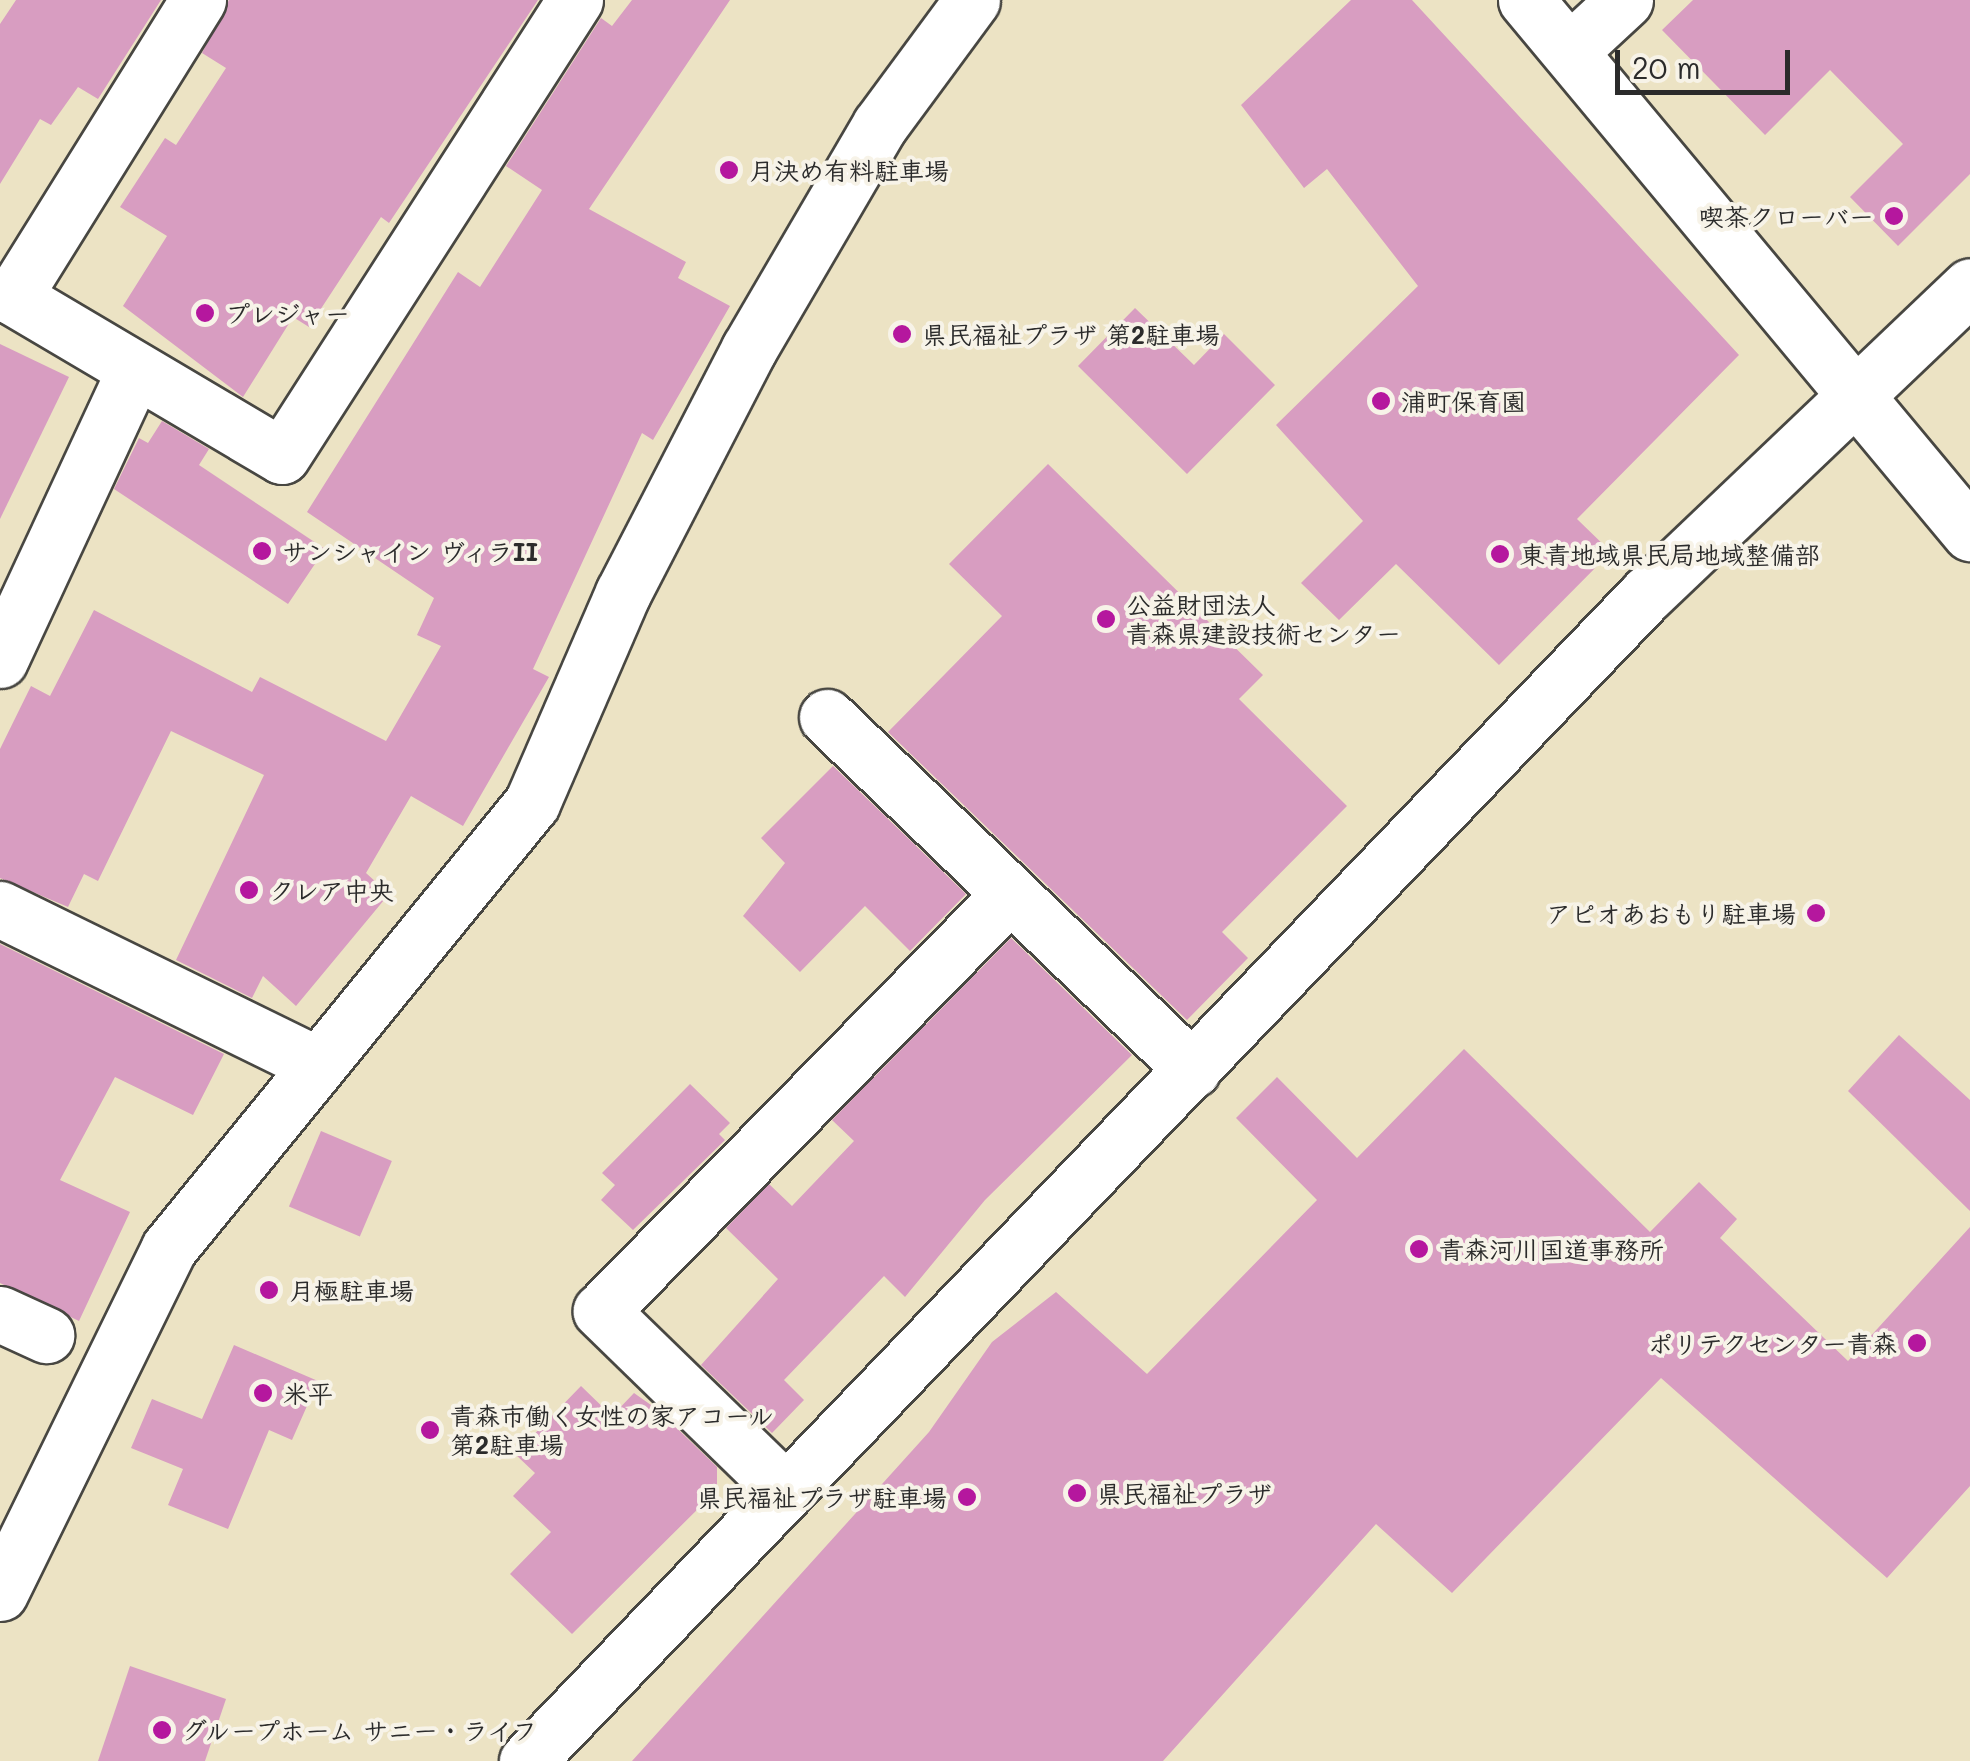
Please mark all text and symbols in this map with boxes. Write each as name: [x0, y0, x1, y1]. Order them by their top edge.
scale bar: [1620, 30, 1795, 92]
text: 20 m: [1632, 47, 1701, 87]
place label: 月決め有料駐車場: [749, 155, 949, 185]
marker: 月決め有料駐車場: [718, 159, 740, 181]
place label: 喫茶クローバー: [1699, 201, 1874, 231]
marker: 喫茶クローバー: [1883, 205, 1905, 227]
place label: プレジャー: [225, 298, 350, 328]
marker: プレジャー: [194, 302, 216, 324]
place label: 県民福祉プラザ 第2駐車場: [922, 319, 1220, 349]
marker: 県民福祉プラザ 第2駐車場: [891, 323, 913, 345]
place label: 浦町保育園: [1401, 386, 1526, 416]
marker: 浦町保育園: [1370, 390, 1392, 412]
place label: サンシャイン ヴィラII: [282, 536, 541, 566]
place label: 東青地域県民局地域整備部: [1520, 539, 1820, 569]
marker: サンシャイン ヴィラII: [251, 540, 273, 562]
marker: 東青地域県民局地域整備部: [1489, 543, 1511, 565]
place label: 公益財団法人 青森県建設技術センター: [1126, 590, 1401, 649]
marker: 公益財団法人 青森県建設技術センター: [1095, 608, 1117, 630]
place label: クレア中央: [269, 875, 394, 905]
marker: クレア中央: [238, 879, 260, 901]
place label: アピオあおもり駐車場: [1546, 898, 1796, 928]
marker: アピオあおもり駐車場: [1805, 902, 1827, 924]
place label: 青森河川国道事務所: [1439, 1234, 1664, 1264]
marker: 青森河川国道事務所: [1408, 1238, 1430, 1260]
place label: 月極駐車場: [289, 1275, 414, 1305]
marker: 月極駐車場: [258, 1279, 280, 1301]
place label: ポリテクセンター青森: [1647, 1328, 1897, 1358]
marker: ポリテクセンター青森: [1906, 1332, 1928, 1354]
place label: 米平: [283, 1378, 333, 1408]
marker: 米平: [252, 1382, 274, 1404]
place label: 青森市働く女性の家アコール 第2駐車場: [450, 1401, 775, 1460]
marker: 青森市働く女性の家アコール 第2駐車場: [419, 1419, 441, 1441]
place label: 県民福祉プラザ: [1097, 1478, 1272, 1508]
place label: 県民福祉プラザ駐車場: [697, 1482, 947, 1512]
marker: 県民福祉プラザ: [1066, 1482, 1088, 1504]
marker: 県民福祉プラザ駐車場: [956, 1486, 978, 1508]
place label: グループホーム サニー・ライフ: [182, 1715, 542, 1745]
marker: グループホーム サニー・ライフ: [151, 1719, 173, 1741]

